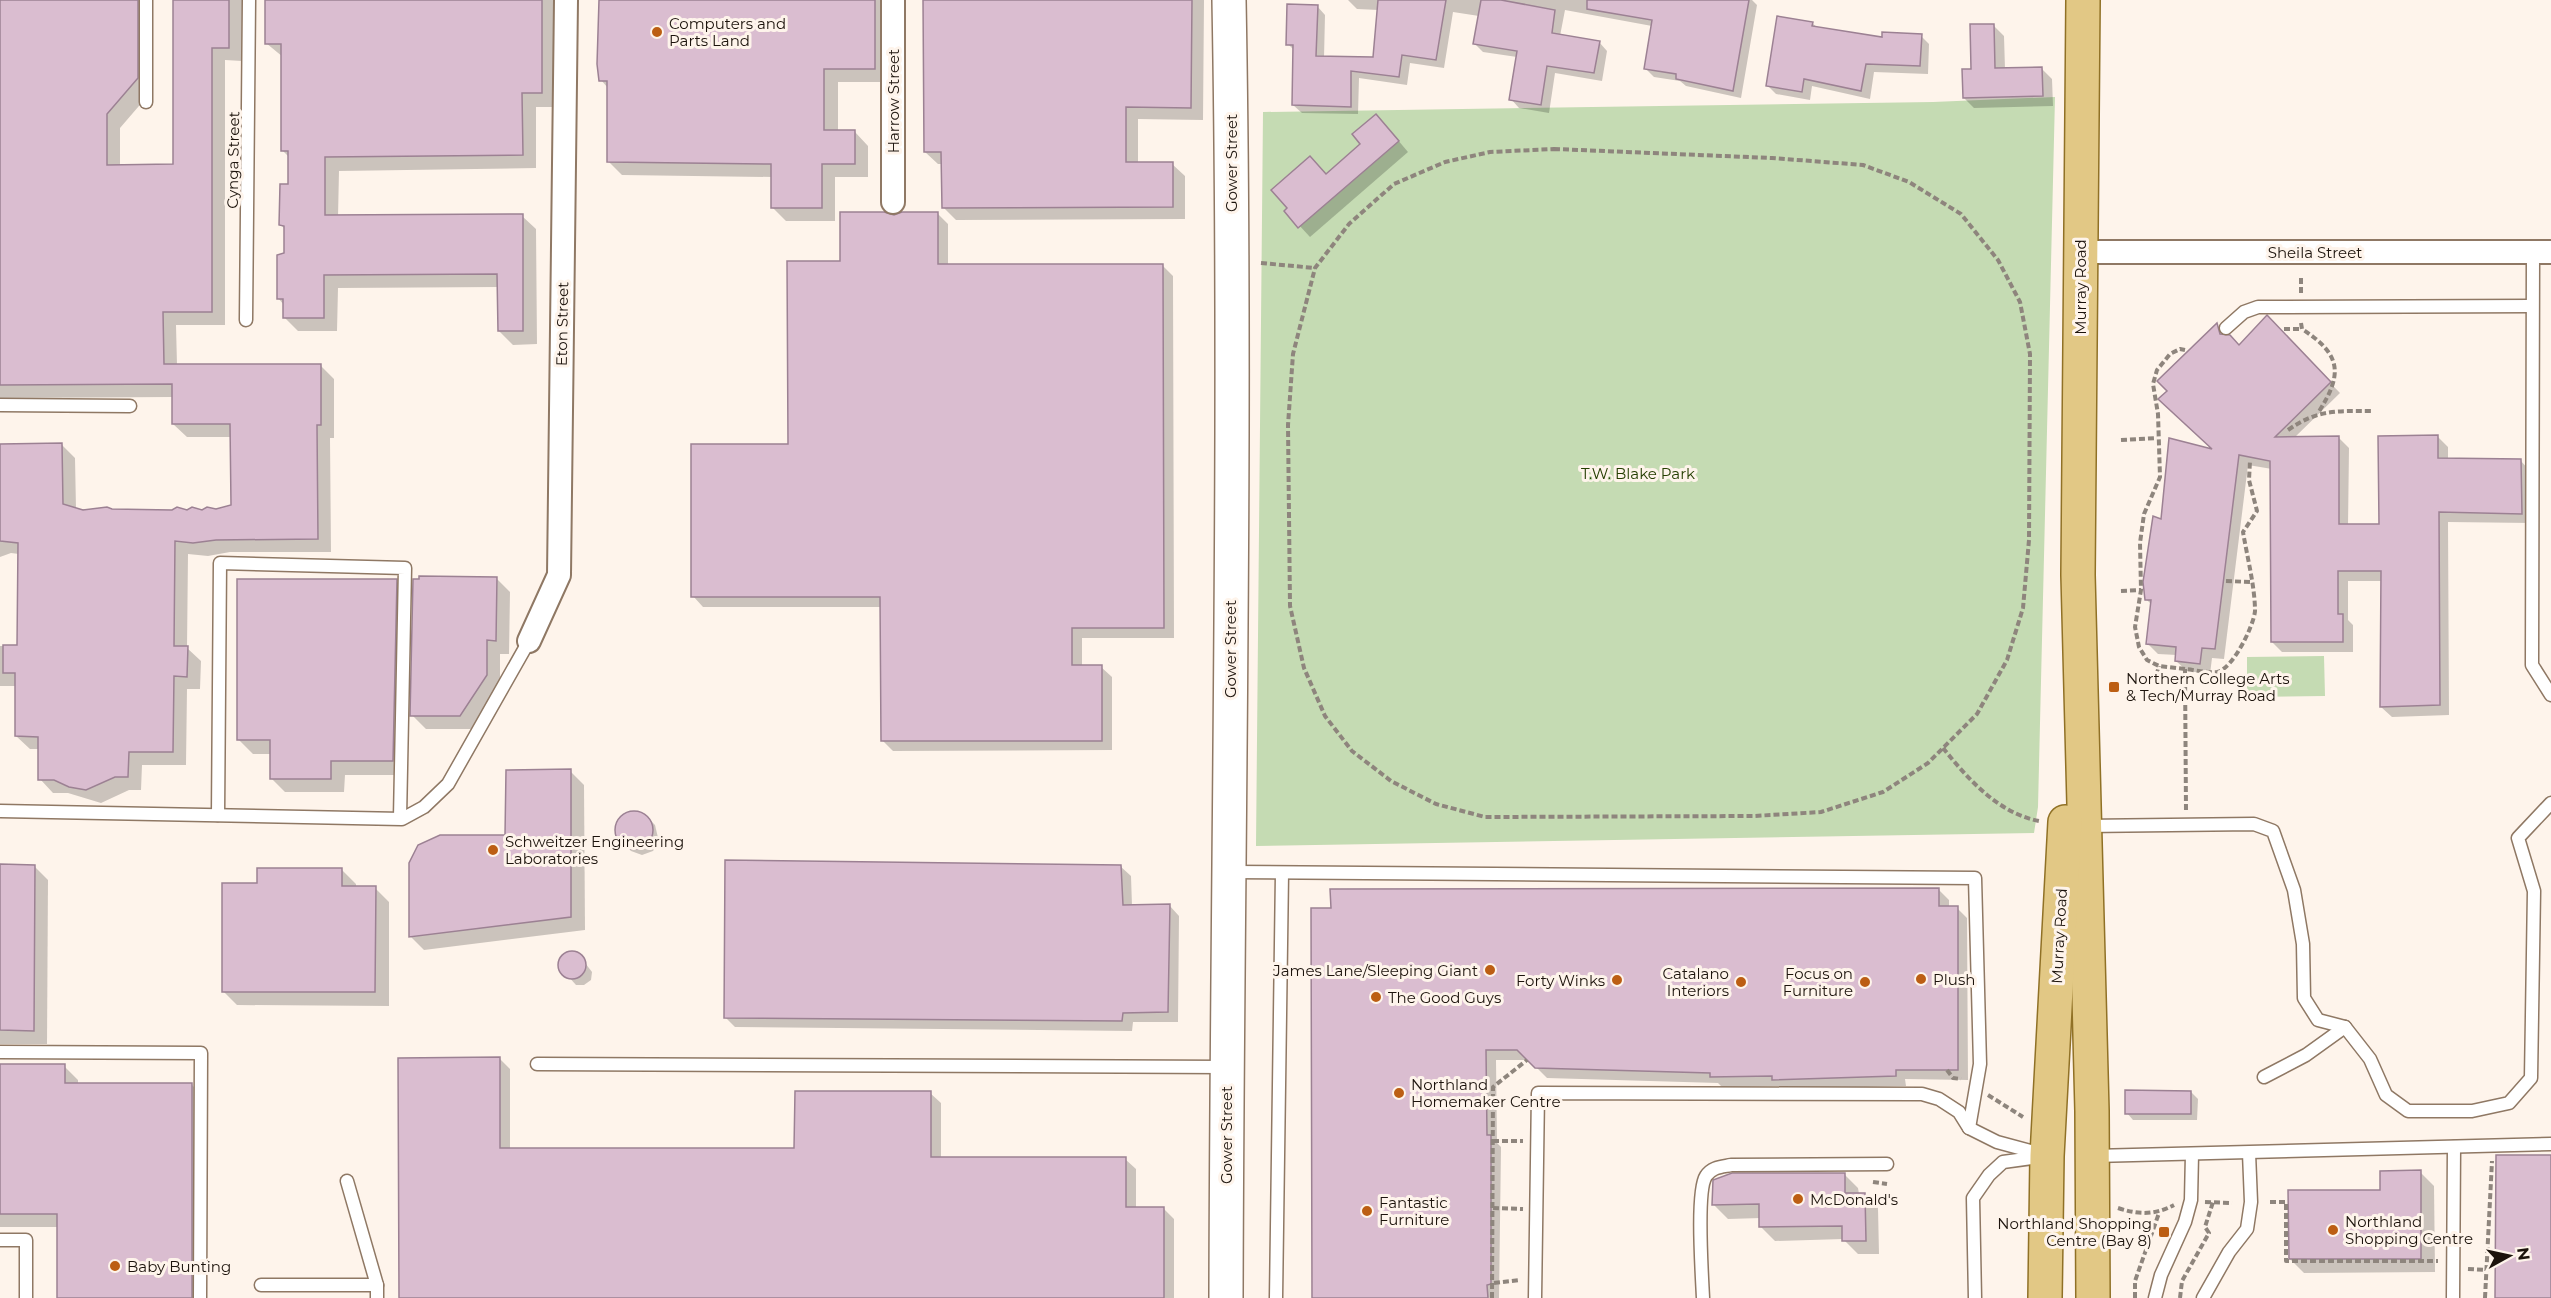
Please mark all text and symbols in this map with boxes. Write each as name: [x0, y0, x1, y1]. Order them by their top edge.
place label: Computers and Parts Land: [669, 14, 786, 50]
marker: Computers and Parts Land: [650, 25, 664, 39]
street label: Harrow Street: [884, 49, 903, 153]
street label: Cynga Street: [223, 111, 243, 209]
street label: Gower Street: [1222, 114, 1241, 212]
street label: Murray Road: [2071, 239, 2090, 335]
street label: Sheila Street: [2268, 243, 2362, 262]
street label: Eton Street: [552, 282, 572, 366]
park label: T.W. Blake Park: [1581, 464, 1695, 483]
street label: Gower Street: [1221, 600, 1240, 698]
place label: Northern College Arts & Tech/Murray Road: [2126, 669, 2290, 705]
marker: Northern College Arts & Tech/Murray Road: [2107, 680, 2121, 694]
place label: Schweitzer Engineering Laboratories: [505, 832, 684, 868]
marker: Schweitzer Engineering Laboratories: [486, 843, 500, 857]
street label: Murray Road: [2047, 888, 2071, 984]
place label: James Lane/Sleeping Giant: [1272, 961, 1478, 980]
marker: James Lane/Sleeping Giant: [1483, 963, 1497, 977]
place label: Catalano Interiors: [1663, 964, 1729, 1000]
place label: Focus on Furniture: [1783, 964, 1853, 1000]
place label: Plush: [1933, 970, 1975, 989]
place label: Forty Winks: [1516, 971, 1605, 990]
marker: Plush: [1914, 972, 1928, 986]
marker: Forty Winks: [1610, 973, 1624, 987]
marker: Catalano Interiors: [1734, 975, 1748, 989]
marker: Focus on Furniture: [1858, 975, 1872, 989]
place label: The Good Guys: [1388, 988, 1501, 1007]
marker: The Good Guys: [1369, 990, 1383, 1004]
place label: Northland Homemaker Centre: [1411, 1075, 1560, 1111]
street label: Gower Street: [1217, 1086, 1236, 1184]
marker: Northland Homemaker Centre: [1392, 1086, 1406, 1100]
place label: McDonald's: [1810, 1190, 1898, 1209]
marker: McDonald's: [1791, 1192, 1805, 1206]
place label: Fantastic Furniture: [1379, 1193, 1449, 1229]
marker: Fantastic Furniture: [1360, 1204, 1374, 1218]
place label: Northland Shopping Centre: [2345, 1212, 2473, 1248]
place label: Northland Shopping Centre (Bay 8): [1997, 1214, 2152, 1250]
marker: Northland Shopping Centre: [2326, 1223, 2340, 1237]
marker: Northland Shopping Centre (Bay 8): [2157, 1225, 2171, 1239]
north arrow: [2479, 1226, 2539, 1286]
text: N: [2513, 1246, 2534, 1262]
place label: Baby Bunting: [127, 1257, 231, 1276]
marker: Baby Bunting: [108, 1259, 122, 1273]

